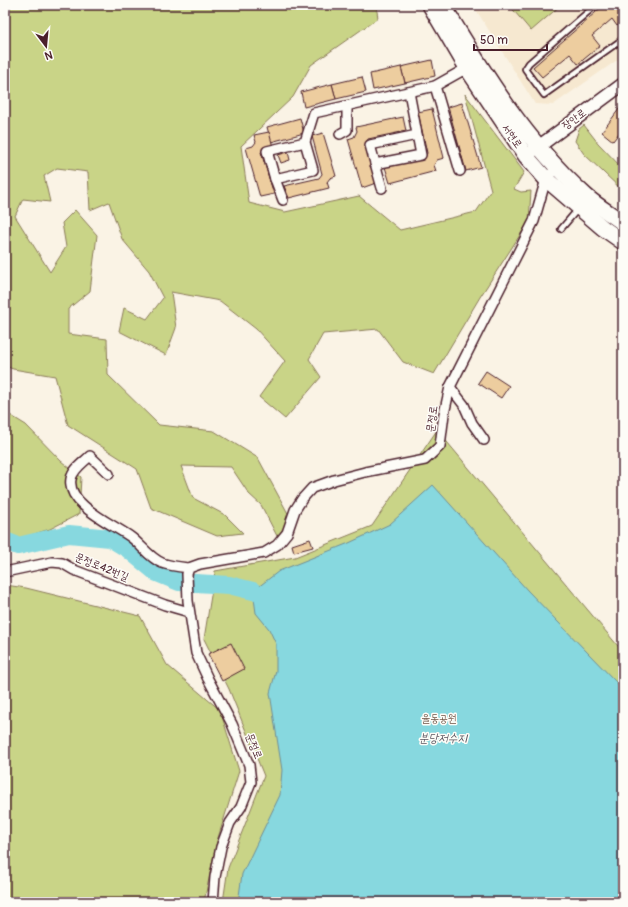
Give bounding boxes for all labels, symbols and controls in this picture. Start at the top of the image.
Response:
north arrow [26,26,66,66]
scale bar [474,26,547,52]
text: 50 m [480,33,508,48]
text: N [43,48,54,63]
street label: 장안로 [559,106,589,132]
street label: 서현로 [499,121,525,151]
street label: 문정로 [424,405,440,433]
street label: 문정로42번길 [73,550,131,584]
park label: 율동공원 [421,712,457,725]
street label: 문정로 [243,731,265,761]
water label: 분당저수지 [419,731,468,746]

